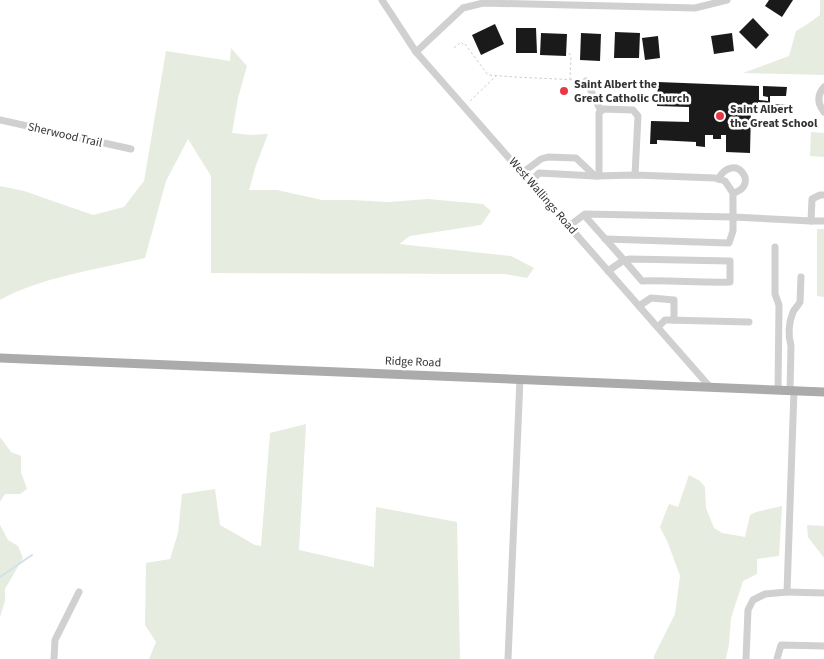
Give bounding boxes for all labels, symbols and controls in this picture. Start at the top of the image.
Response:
place label: Saint Albert the Great Catholic Church [574,76,689,107]
marker: Saint Albert the Great Catholic Church [558,85,570,97]
place label: Saint Albert the Great School [730,101,818,132]
marker: Saint Albert the Great School [714,110,726,122]
street label: Sherwood Trail [26,118,104,152]
street label: West Wallings Road [505,154,581,238]
street label: Ridge Road [385,353,441,371]

